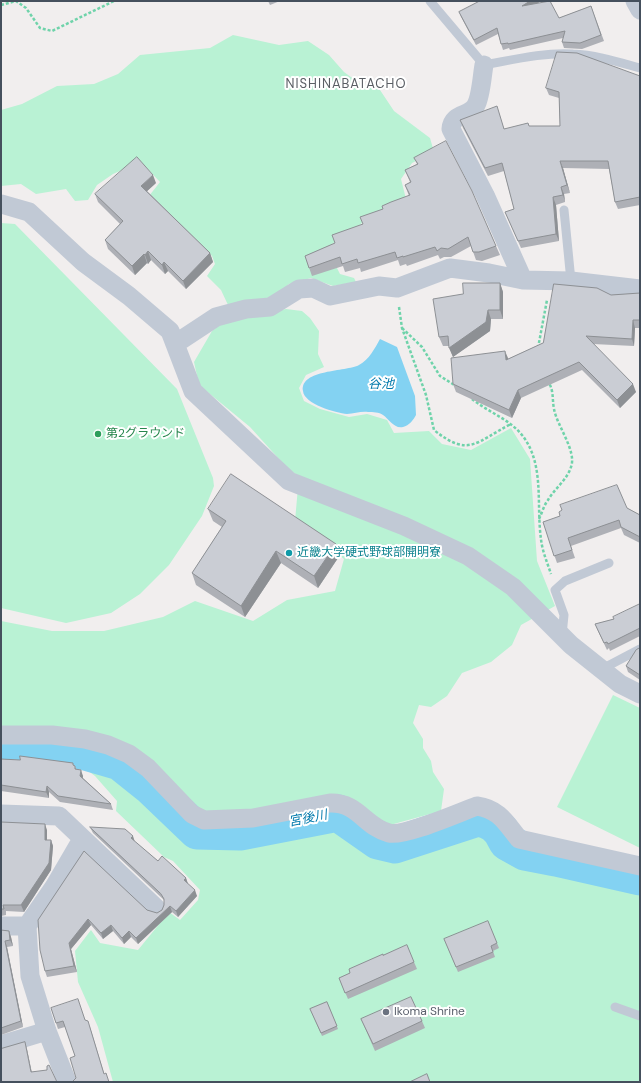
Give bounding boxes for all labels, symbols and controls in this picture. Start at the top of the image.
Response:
district label: NISHINABATACHO [286,77,406,93]
water label: 谷池 [368,377,394,393]
place label: 第2グラウンド [106,427,185,441]
marker: 第2グラウンド [93,429,103,439]
place label: 近畿大学硬式野球部開明寮 [297,546,441,560]
marker: 近畿大学硬式野球部開明寮 [284,548,294,558]
water label: 宮後川 [287,808,329,830]
place label: Ikoma Shrine [394,1005,465,1019]
marker: Ikoma Shrine [381,1007,391,1017]

